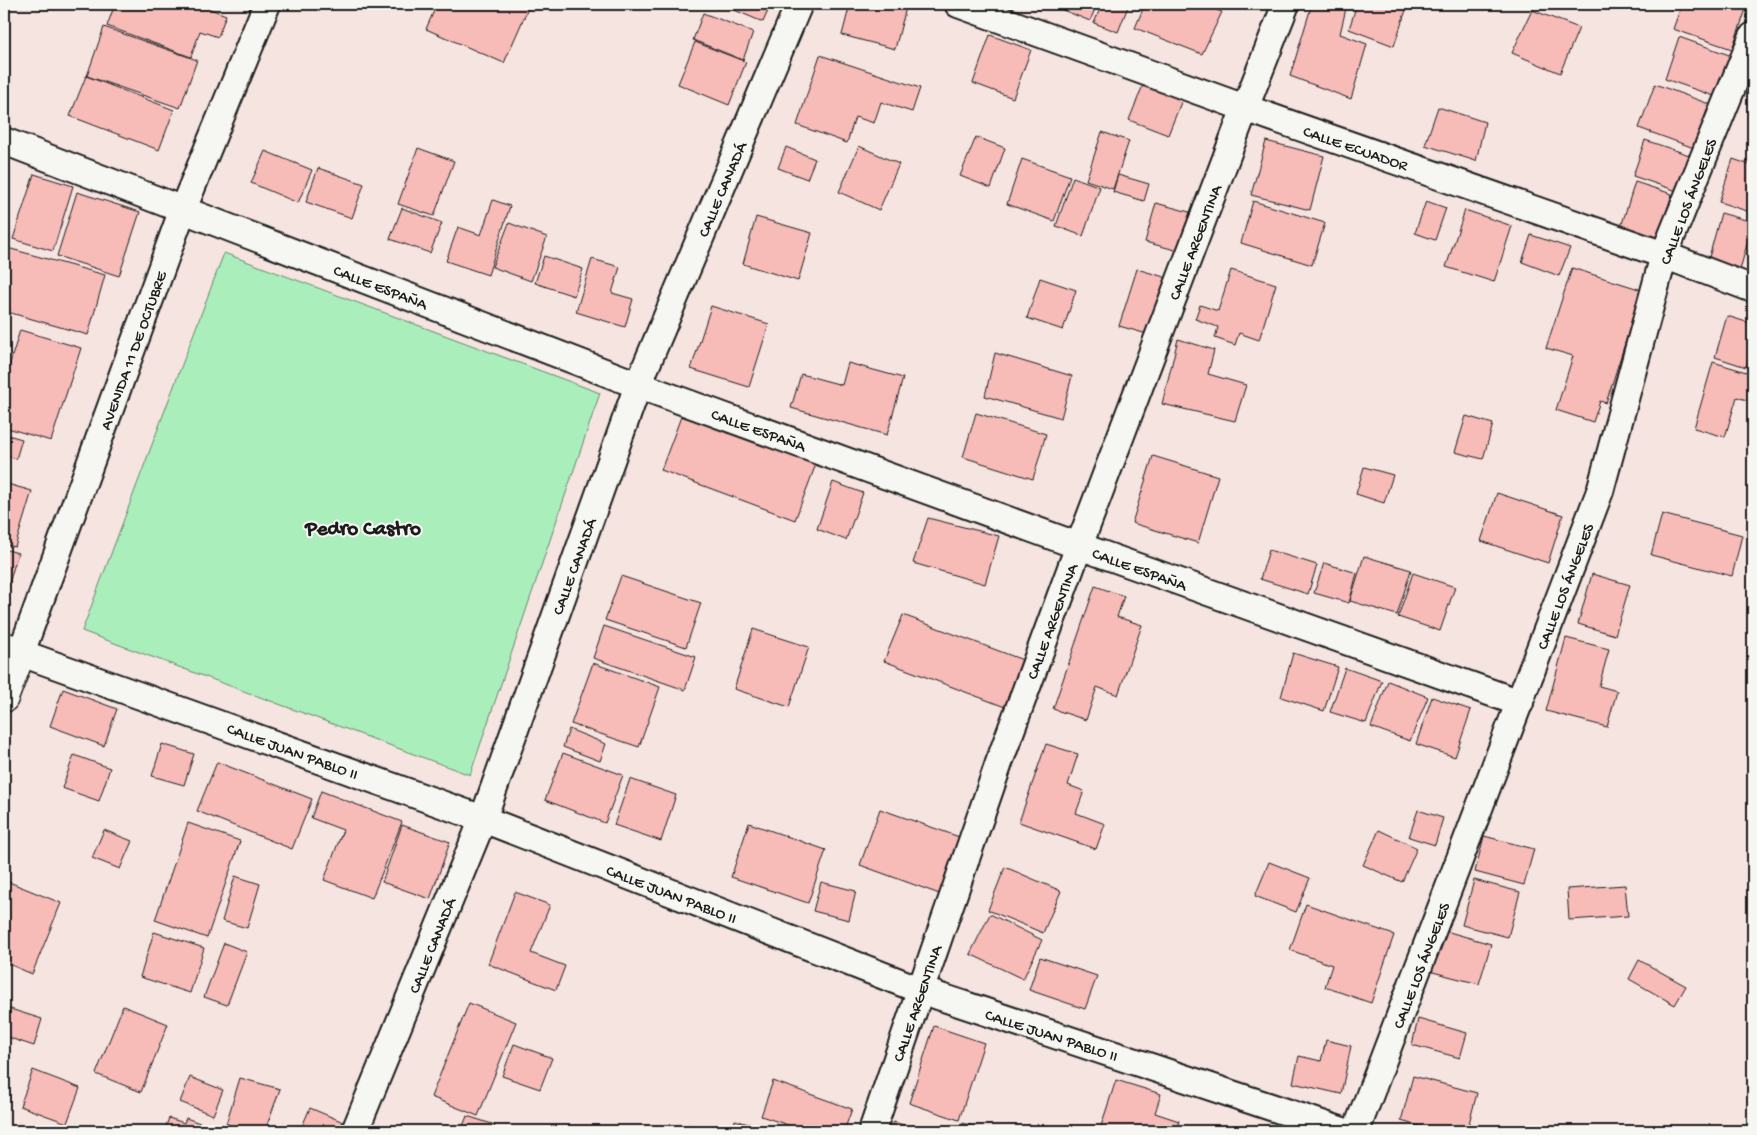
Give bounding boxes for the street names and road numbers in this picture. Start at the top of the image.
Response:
street label: CALLE ECUADOR [1300,124,1410,177]
street label: CALLE LOS ÁNGELES [1657,136,1723,268]
street label: CALLE CANADÁ [695,138,753,241]
street label: CALLE ARGENTINA [1167,182,1229,304]
street label: CALLE ESPAÑA [330,262,431,316]
street label: AVENIDA 11 DE OCTUBRE [98,268,173,433]
street label: CALLE ESPAÑA [708,405,809,459]
street label: CALLE CANADÁ [549,514,603,618]
street label: CALLE LOS ÁNGELES [1534,521,1600,653]
street label: CALLE ESPAÑA [1089,544,1190,598]
street label: CALLE ARGENTINA [1025,560,1085,683]
street label: CALLE JUAN PABLO II [224,721,360,786]
street label: CALLE JUAN PABLO II [603,863,739,930]
street label: CALLE CANADÁ [406,894,463,997]
street label: CALLE LOS ÁNGELES [1390,900,1456,1032]
street label: CALLE ARGENTINA [891,942,949,1065]
street label: CALLE JUAN PABLO II [982,1007,1120,1068]

